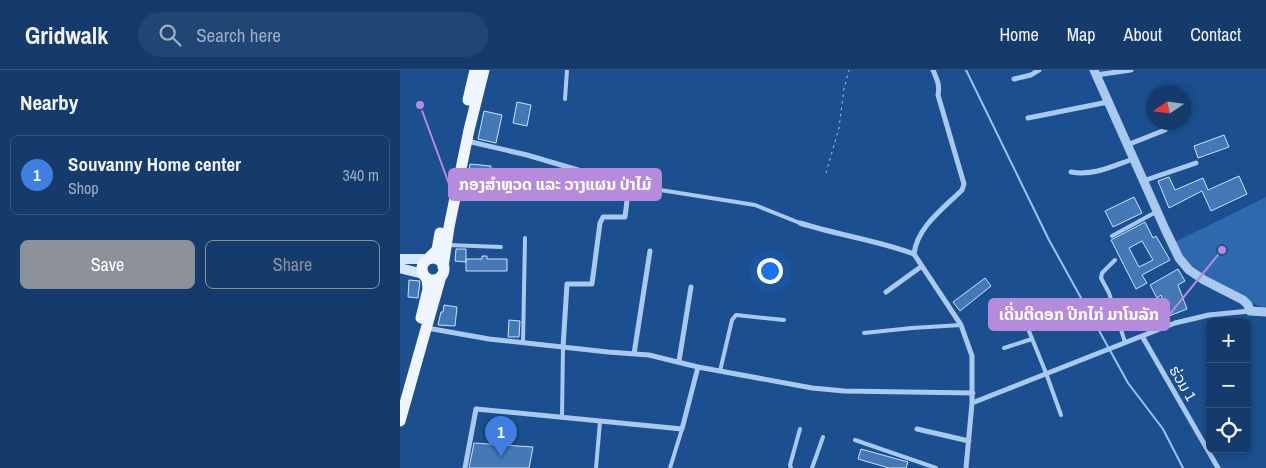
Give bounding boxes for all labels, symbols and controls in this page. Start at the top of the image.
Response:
search box [138,12,488,57]
text: Gridwalk [25,19,108,51]
icon: search [156,21,184,49]
text: Search here [196,22,281,48]
text: Home [999,22,1039,47]
text: Map [1067,22,1096,47]
text: About [1124,22,1162,47]
text: Contact [1190,22,1241,47]
north arrow [1146,85,1191,130]
text: Nearby [20,88,78,117]
text: Souvanny Home center [68,151,241,177]
text: 1 [33,164,41,186]
text: 340 m [343,164,379,186]
callout: ກອງສໍາຫຼວດ ແລະ ວາງແຜນ ປ່າໄມ້ [449,169,661,200]
text: ກອງສໍາຫຼວດ ແລະ ວາງແຜນ ປ່າໄມ້ [459,173,652,195]
text: Shop [68,177,99,199]
button: Save [20,240,195,289]
button: Share [205,240,380,289]
your location [757,258,783,284]
callout: ເດີ່ນຕີດອກ ປີກໄກ່ ມາໂນລັກ [989,299,1169,330]
text: ເດີ່ນຕີດອກ ປີກໄກ່ ມາໂນລັກ [999,302,1159,325]
map controls [1206,318,1251,453]
button: + [1206,318,1251,363]
street label: ຮ່ວມ 1 [1165,362,1202,405]
button: − [1206,363,1251,408]
button: locate [1206,408,1251,453]
pin: 1 [485,416,517,457]

